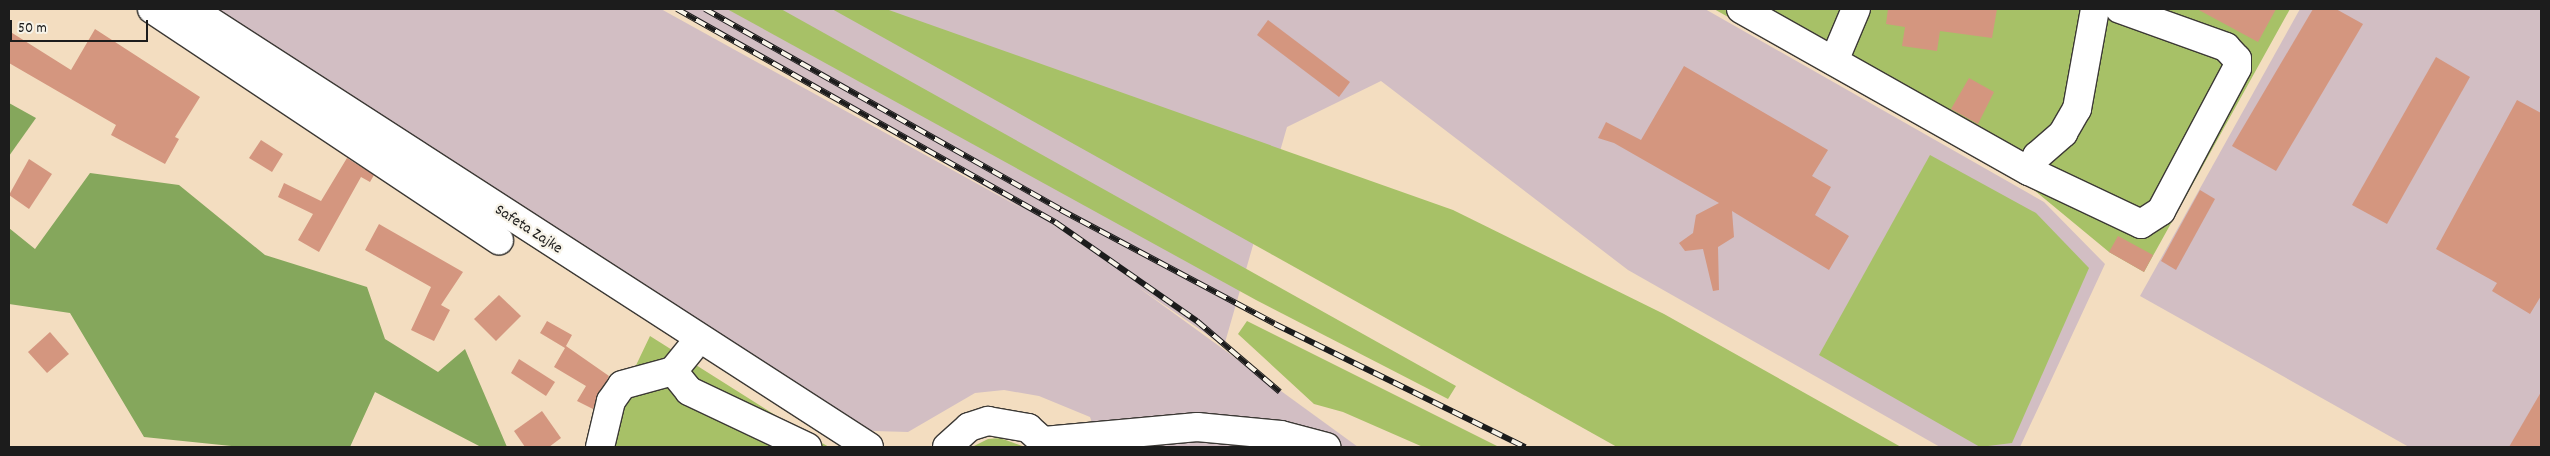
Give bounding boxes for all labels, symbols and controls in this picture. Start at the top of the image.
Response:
scale bar [12,10,150,42]
text: 50 m [18,18,47,40]
street label: Safeta Zajke [491,201,565,259]

